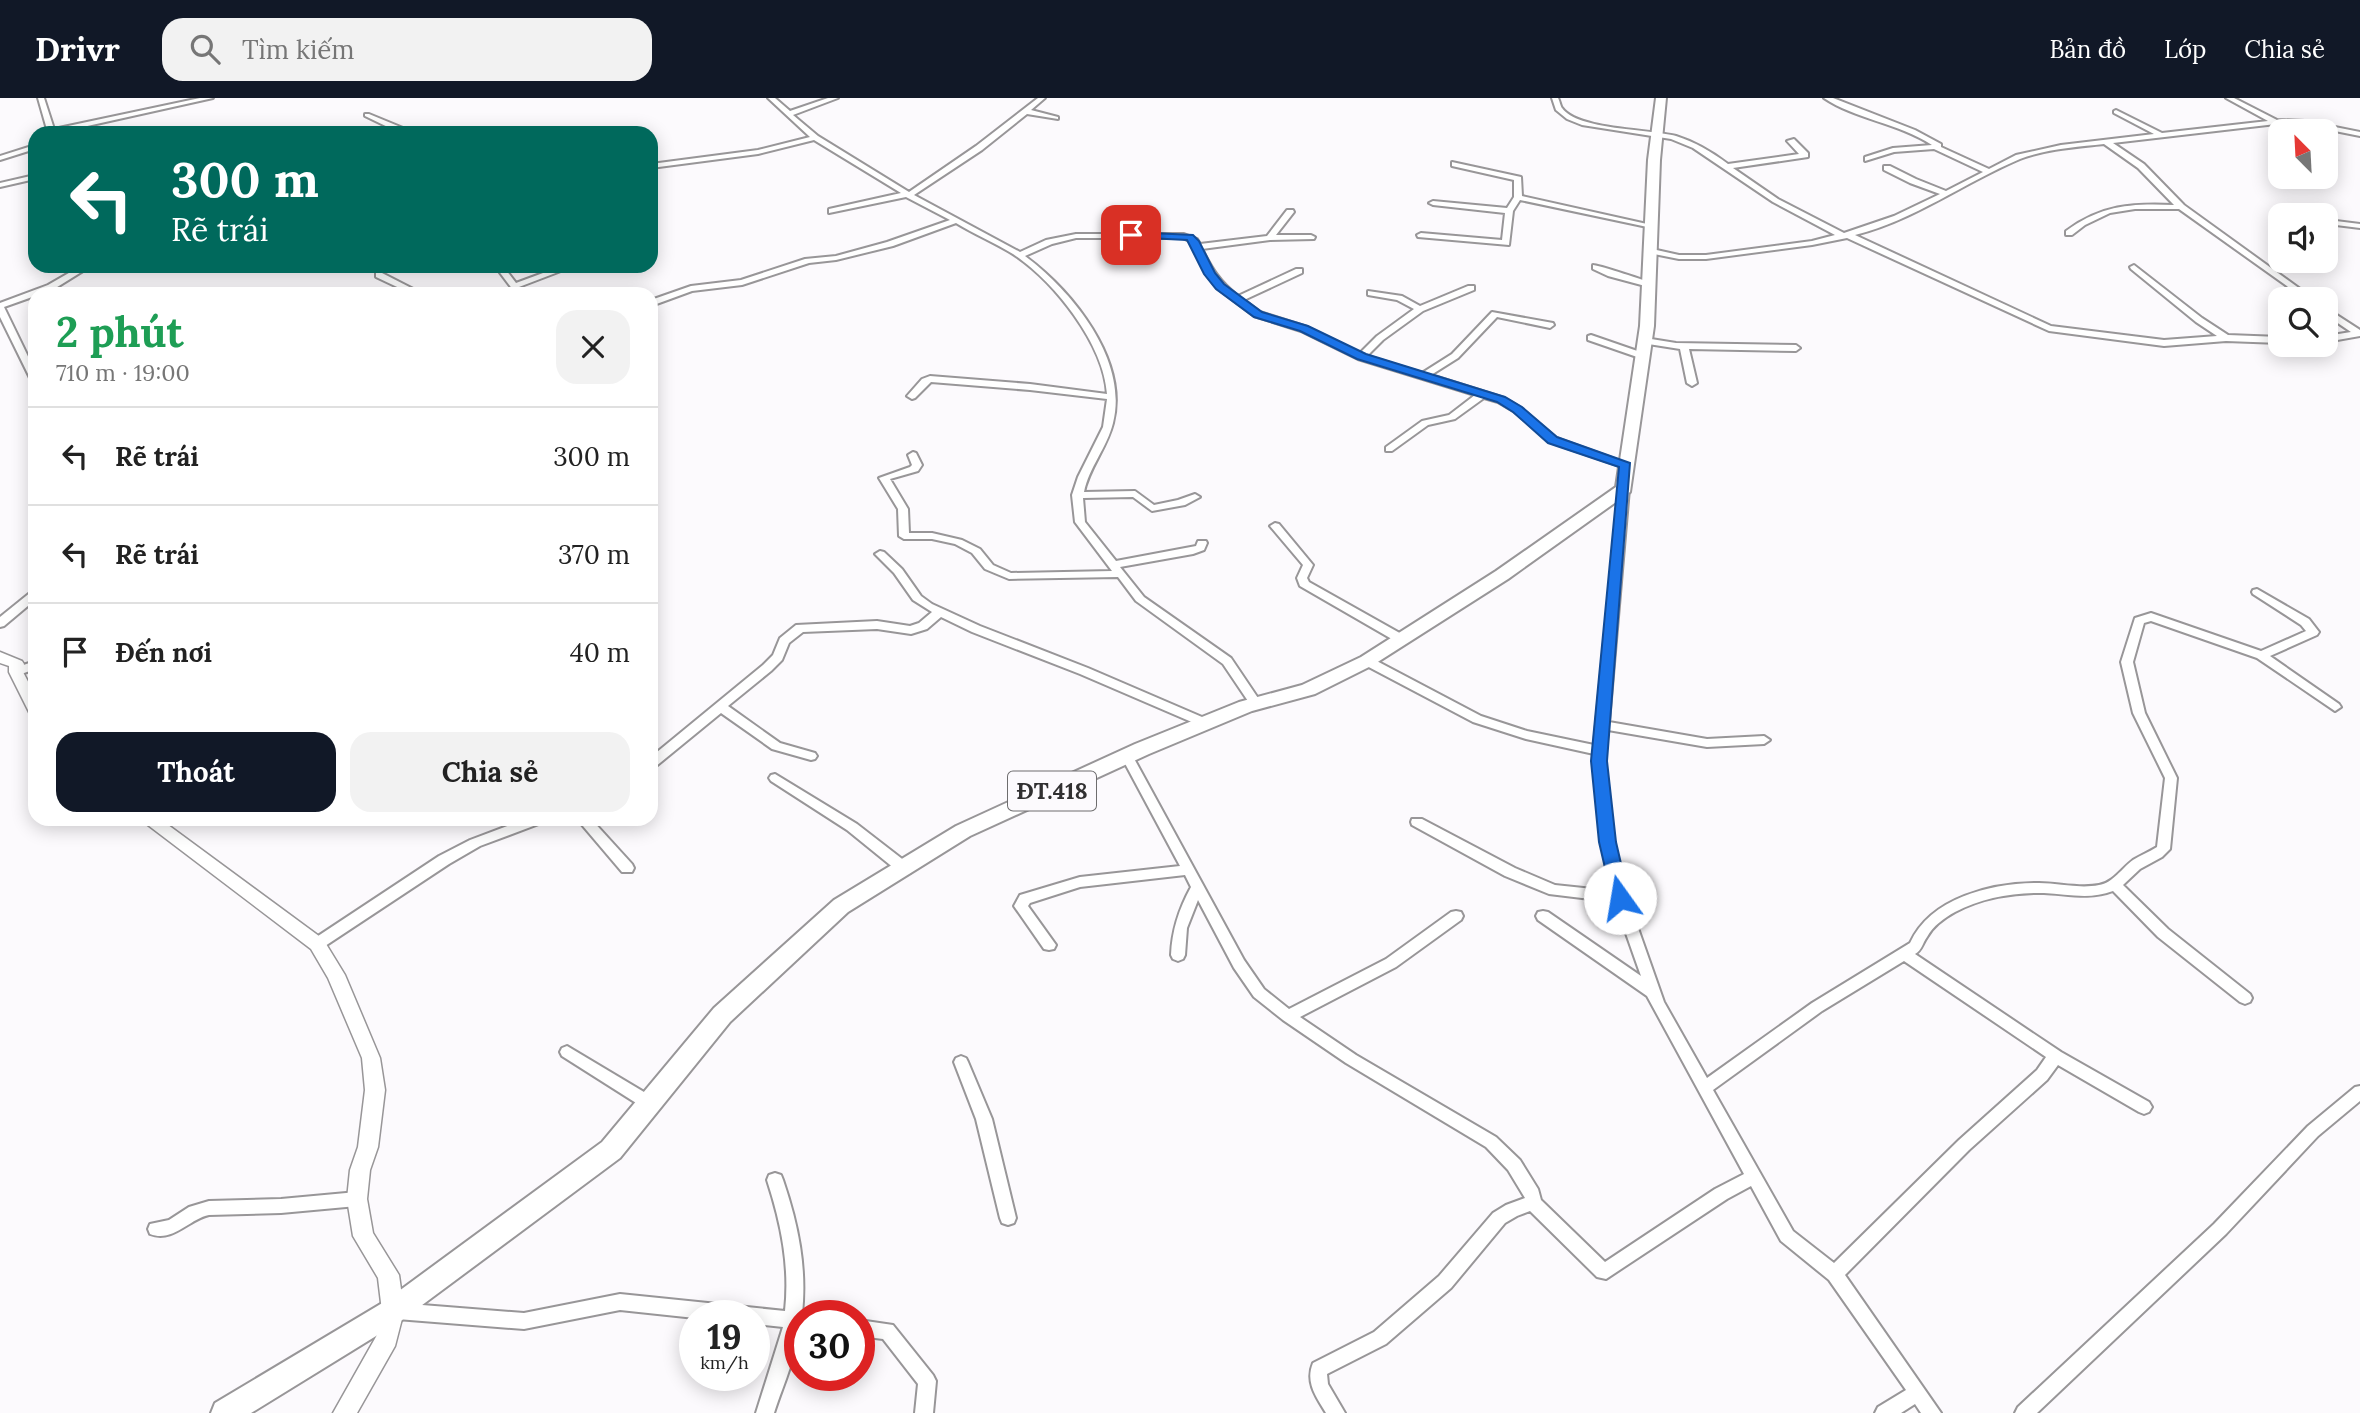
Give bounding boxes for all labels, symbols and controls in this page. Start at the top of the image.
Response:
search box [162,18,652,81]
text: Drivr [35,28,120,70]
icon: search [186,30,224,68]
text: Tìm kiếm [242,33,355,66]
text: Bản đồ [2049,34,2126,65]
text: Lớp [2164,34,2206,65]
text: Chia sẻ [2244,34,2325,65]
north arrow [2268,119,2338,189]
map controls [2268,119,2338,357]
text: 300 m [171,148,319,210]
icon: left [56,154,147,245]
button: sound [2268,203,2338,273]
pin [1101,205,1161,265]
text: Rẽ trái [171,209,268,250]
icon: arrive [1112,216,1150,254]
button: search [2268,287,2338,357]
text: 2 phút [56,305,184,359]
button: close [556,310,630,384]
text: 710 m · 19:00 [56,358,190,387]
icon: left [56,437,94,475]
text: Rẽ trái [115,440,199,473]
text: 300 m [553,440,630,473]
icon: left [56,535,94,573]
text: Rẽ trái [115,538,199,571]
text: 370 m [558,538,630,571]
icon: arrive [56,633,94,671]
text: Đến nơi [115,636,212,669]
text: 40 m [570,636,630,669]
button: Thoát [56,732,336,812]
button: Chia sẻ [350,732,630,812]
road number: ĐT.418 [1008,772,1096,810]
position arrow [1583,861,1657,935]
speed limit sign: 30 [784,1300,875,1391]
text: 19 [707,1314,742,1359]
text: km/h [700,1351,749,1374]

